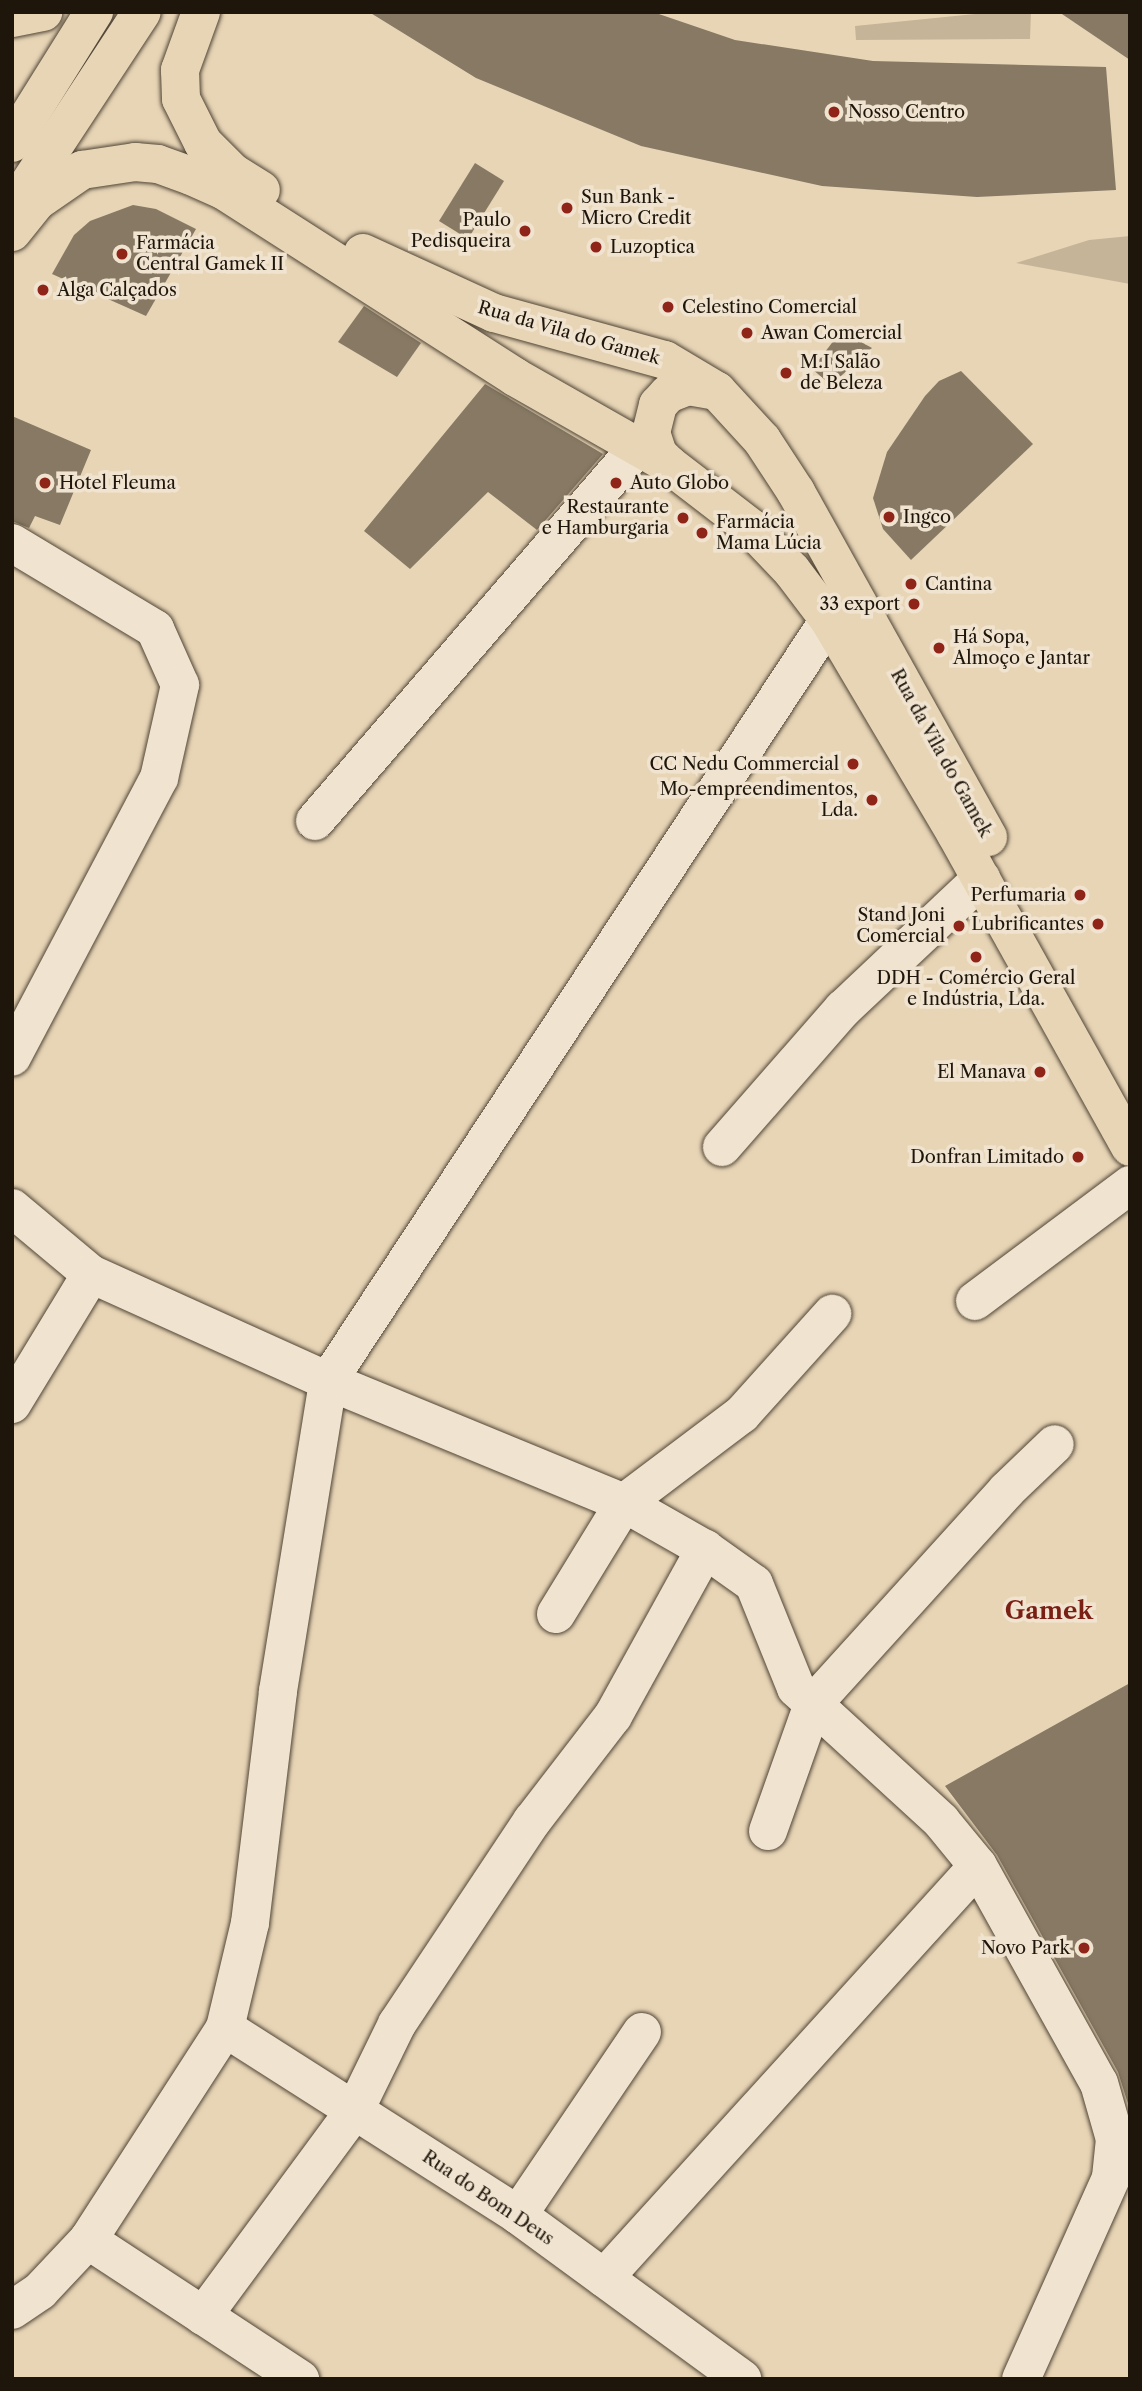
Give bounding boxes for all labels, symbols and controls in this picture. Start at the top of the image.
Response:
place label: Nosso Centro [848,101,965,123]
marker: Nosso Centro [826,104,842,120]
place label: Sun Bank - Micro Credit [581,187,691,230]
marker: Sun Bank - Micro Credit [559,200,575,216]
place label: Paulo Pedisqueira [411,210,511,252]
marker: Paulo Pedisqueira [517,223,533,239]
place label: Farmácia Central Gamek II [136,233,284,276]
place label: Luzoptica [610,236,695,258]
marker: Luzoptica [588,239,604,255]
marker: Farmácia Central Gamek II [114,246,130,262]
place label: Alga Calçados [57,279,177,301]
marker: Alga Calçados [35,282,51,298]
street label: Rua da Vila do Gamek [475,296,663,370]
place label: Celestino Comercial [682,296,857,318]
marker: Celestino Comercial [660,299,676,315]
place label: Awan Comercial [761,322,902,344]
marker: Awan Comercial [739,325,755,341]
place label: M.I Salão de Beleza [800,352,883,394]
marker: M.I Salão de Beleza [778,365,794,381]
place label: Hotel Fleuma [59,472,176,494]
place label: Auto Globo [630,472,729,494]
marker: Hotel Fleuma [37,475,53,491]
marker: Auto Globo [608,475,624,491]
place label: Restaurante e Hamburgaria [542,497,669,540]
place label: Ingco [903,506,951,528]
marker: Ingco [881,509,897,525]
marker: Restaurante e Hamburgaria [675,510,691,526]
place label: Farmácia Mama Lúcia [716,512,822,554]
marker: Farmácia Mama Lúcia [694,525,710,541]
place label: Cantina [925,573,992,595]
marker: Cantina [903,576,919,592]
place label: 33 export [819,593,900,615]
marker: 33 export [906,596,922,612]
place label: Há Sopa, Almoço e Jantar [953,627,1090,670]
marker: Há Sopa, Almoço e Jantar [931,640,947,656]
street label: Rua da Vila do Gamek [886,665,996,841]
place label: CC Nedu Commercial [649,753,839,775]
marker: CC Nedu Commercial [845,756,861,772]
place label: Mo-empreendimentos, Lda. [660,779,858,822]
marker: Mo-empreendimentos, Lda. [864,792,880,808]
place label: Perfumaria [971,884,1066,906]
marker: Perfumaria [1072,887,1088,903]
place label: Stand Joni Comercial [856,905,945,948]
place label: Lubrificantes [971,913,1084,935]
marker: Lubrificantes [1090,916,1106,932]
marker: Stand Joni Comercial [951,918,967,934]
marker: DDH - Comércio Geral e Indústria, Lda. [968,949,984,965]
place label: DDH - Comércio Geral e Indústria, Lda. [877,968,1075,1010]
place label: El Manava [937,1061,1026,1083]
marker: El Manava [1032,1064,1048,1080]
place label: Donfran Limitado [910,1146,1064,1168]
marker: Donfran Limitado [1070,1149,1086,1165]
district label: Gamek [1005,1597,1093,1625]
place label: Novo Park [981,1937,1070,1959]
marker: Novo Park [1076,1940,1092,1956]
street label: Rua do Bom Deus [418,2146,558,2250]

